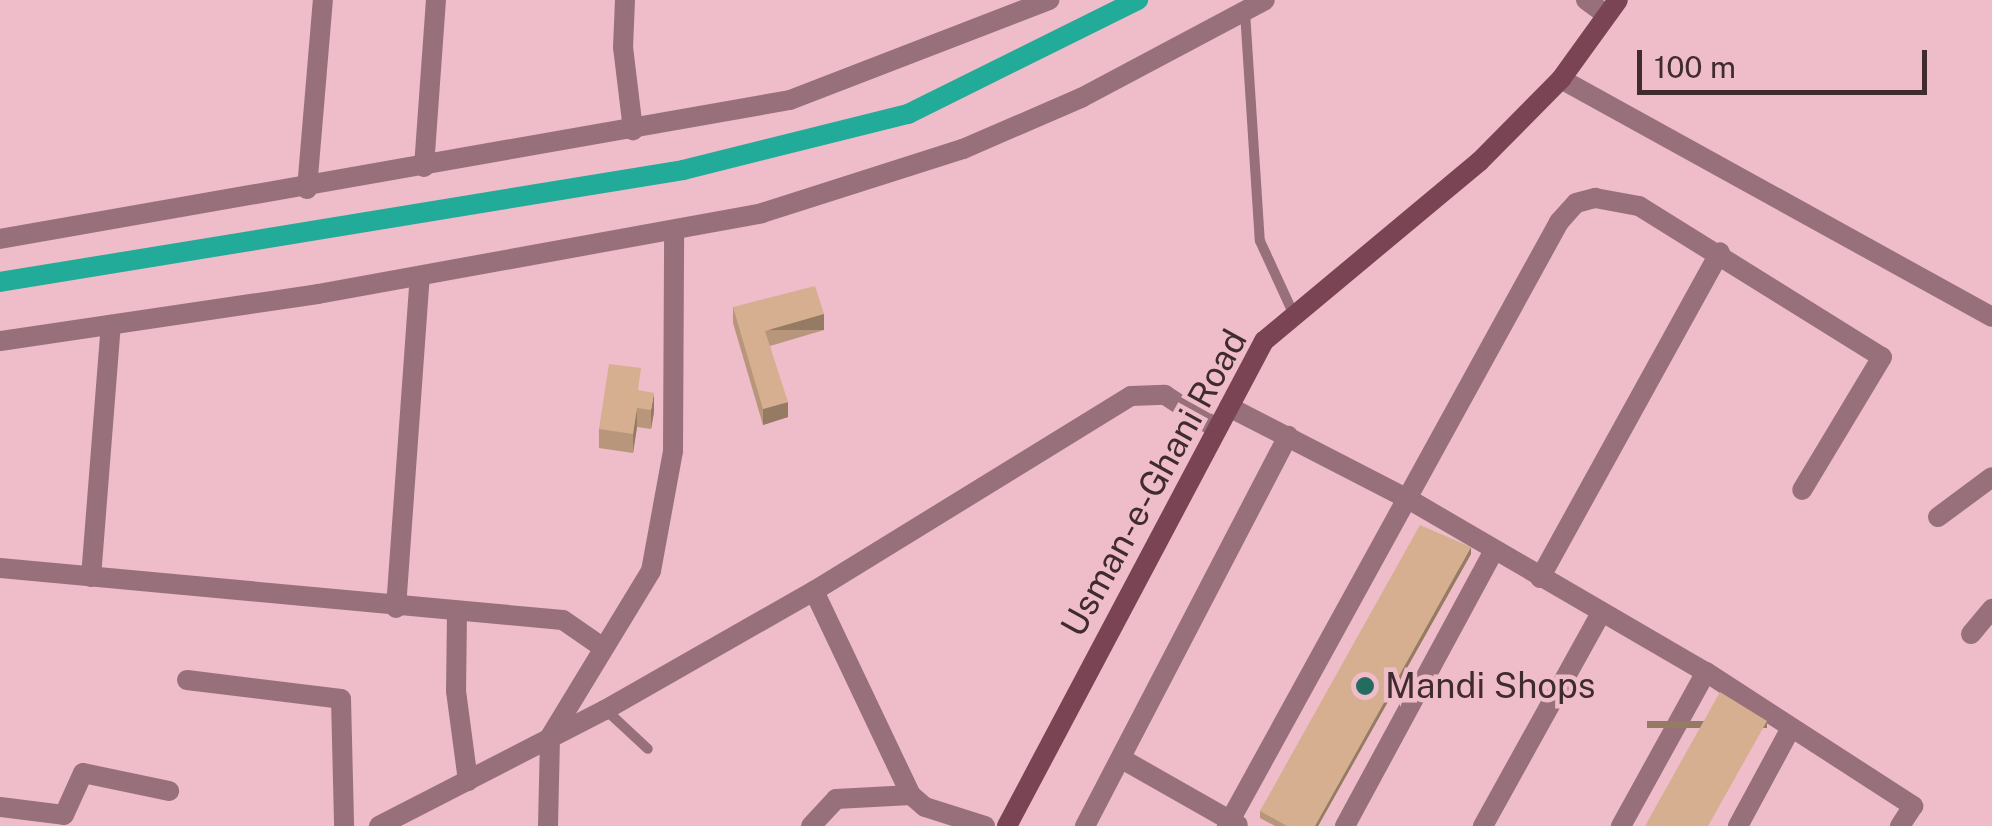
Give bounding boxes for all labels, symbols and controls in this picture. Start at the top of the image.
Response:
scale bar [1642,30,1932,92]
text: 100 m [1654,49,1736,85]
street label: Usman-e-Ghani Road [1052,322,1256,644]
place label: Mandi Shops [1385,665,1596,707]
marker: Mandi Shops [1354,675,1376,697]

